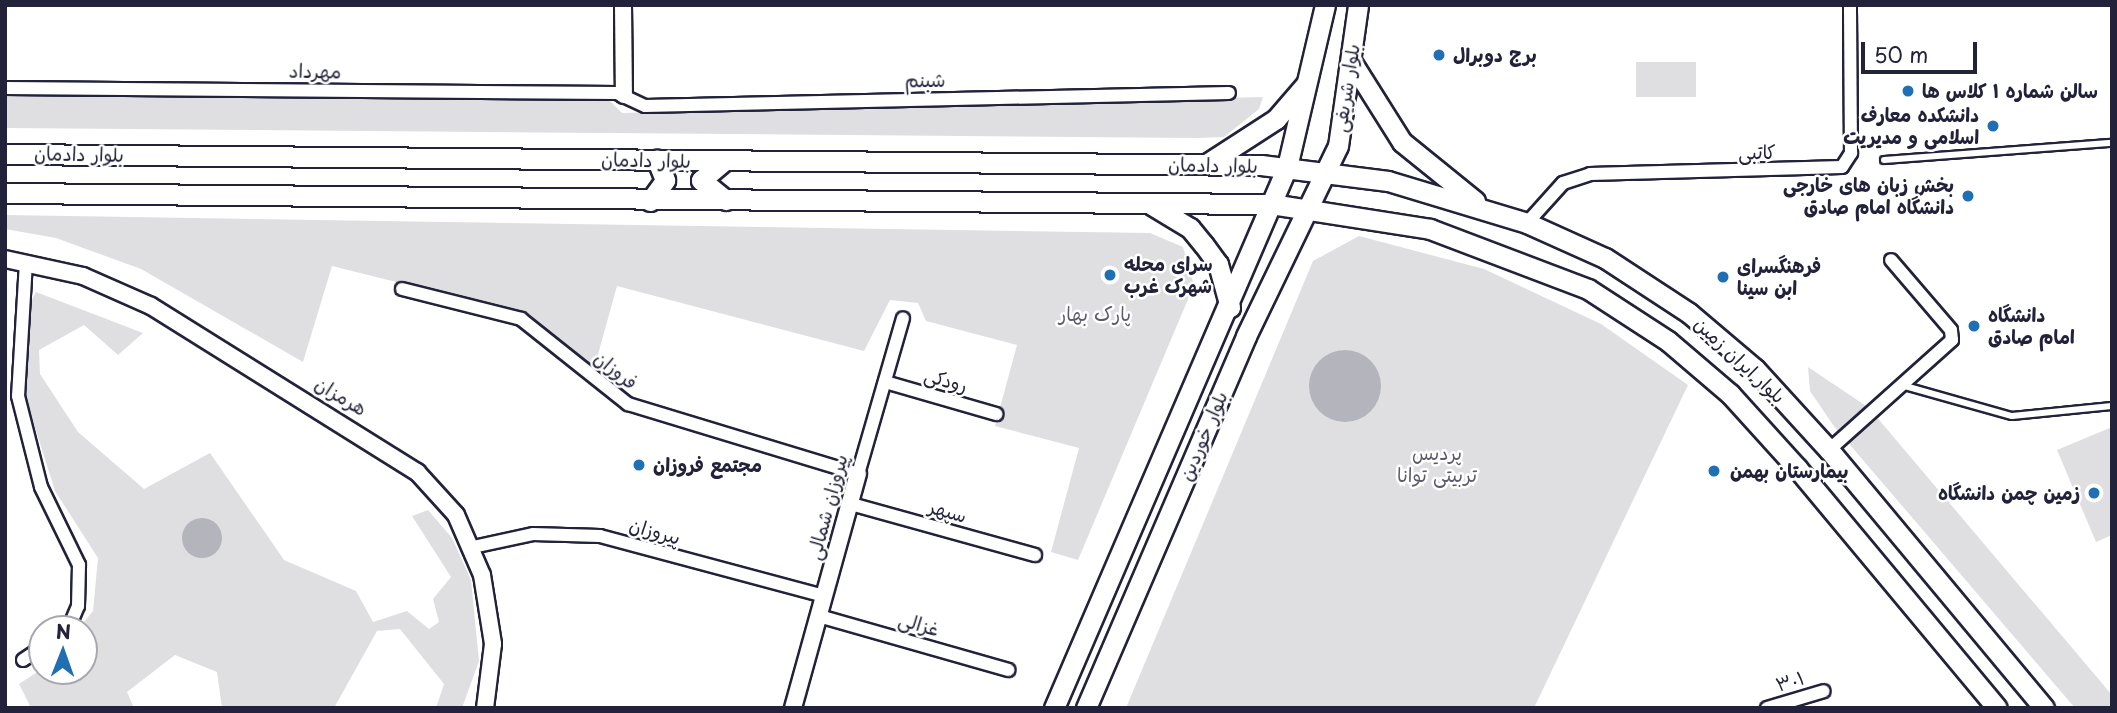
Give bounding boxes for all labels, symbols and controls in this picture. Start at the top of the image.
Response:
scale bar [1865,28,1980,72]
text: 50 m [1874,38,1928,70]
street label: بلوار شریفی [1328,42,1364,134]
place label: برج دوبرال [1453,44,1537,66]
marker: برج دوبرال [1431,47,1447,63]
street label: مهرداد [289,59,341,83]
street label: شبنم [904,68,946,92]
place label: سالن شماره ۱ کلاس ها [1922,80,2098,102]
marker: سالن شماره ۱ کلاس ها [1900,83,1916,99]
place label: دانشکده معارف اسلامی و مدیریت [1843,104,1979,148]
marker: دانشکده معارف اسلامی و مدیریت [1985,118,2001,134]
street label: کاتبی [1738,140,1776,164]
street label: بلوار دادمان [34,142,124,166]
street label: بلوار دادمان [601,148,691,172]
street label: بلوار دادمان [1168,153,1258,177]
place label: بخش زبان های خارجی دانشگاه امام صادق [1783,174,1954,218]
marker: بخش زبان های خارجی دانشگاه امام صادق [1960,188,1976,204]
place label: سرای محله شهرک غرب [1124,253,1213,297]
place label: فرهنگسرای ابن سینا [1737,255,1821,299]
marker: سرای محله شهرک غرب [1102,267,1118,283]
marker: فرهنگسرای ابن سینا [1715,269,1731,285]
park label: پارک بهار [1059,303,1131,325]
place label: دانشگاه امام صادق [1988,304,2075,348]
street label: بلوار ایران زمین [1690,312,1790,408]
marker: دانشگاه امام صادق [1966,318,1982,334]
street label: فروزان [590,346,642,394]
street label: رودکی [922,363,970,397]
street label: هرمزان [311,372,371,420]
street label: بلوار خوردین [1174,388,1232,484]
park label: پردیس تربیتی توانا [1397,442,1477,486]
street label: پیروزان شمالی [802,452,852,562]
place label: مجتمع فروزان [653,454,762,476]
marker: مجتمع فروزان [631,457,647,473]
place label: بیمارستان بهمن [1730,460,1848,482]
marker: بیمارستان بهمن [1704,461,1724,481]
place label: زمین چمن دانشگاه [1938,482,2080,504]
marker: زمین چمن دانشگاه [2086,485,2102,501]
street label: سپهر [926,495,970,527]
street label: پیروزان [627,513,683,549]
street label: غزالی [896,607,942,641]
north arrow [28,615,98,685]
text: N [56,617,71,645]
street label: ۳۰۱ [1773,666,1807,696]

